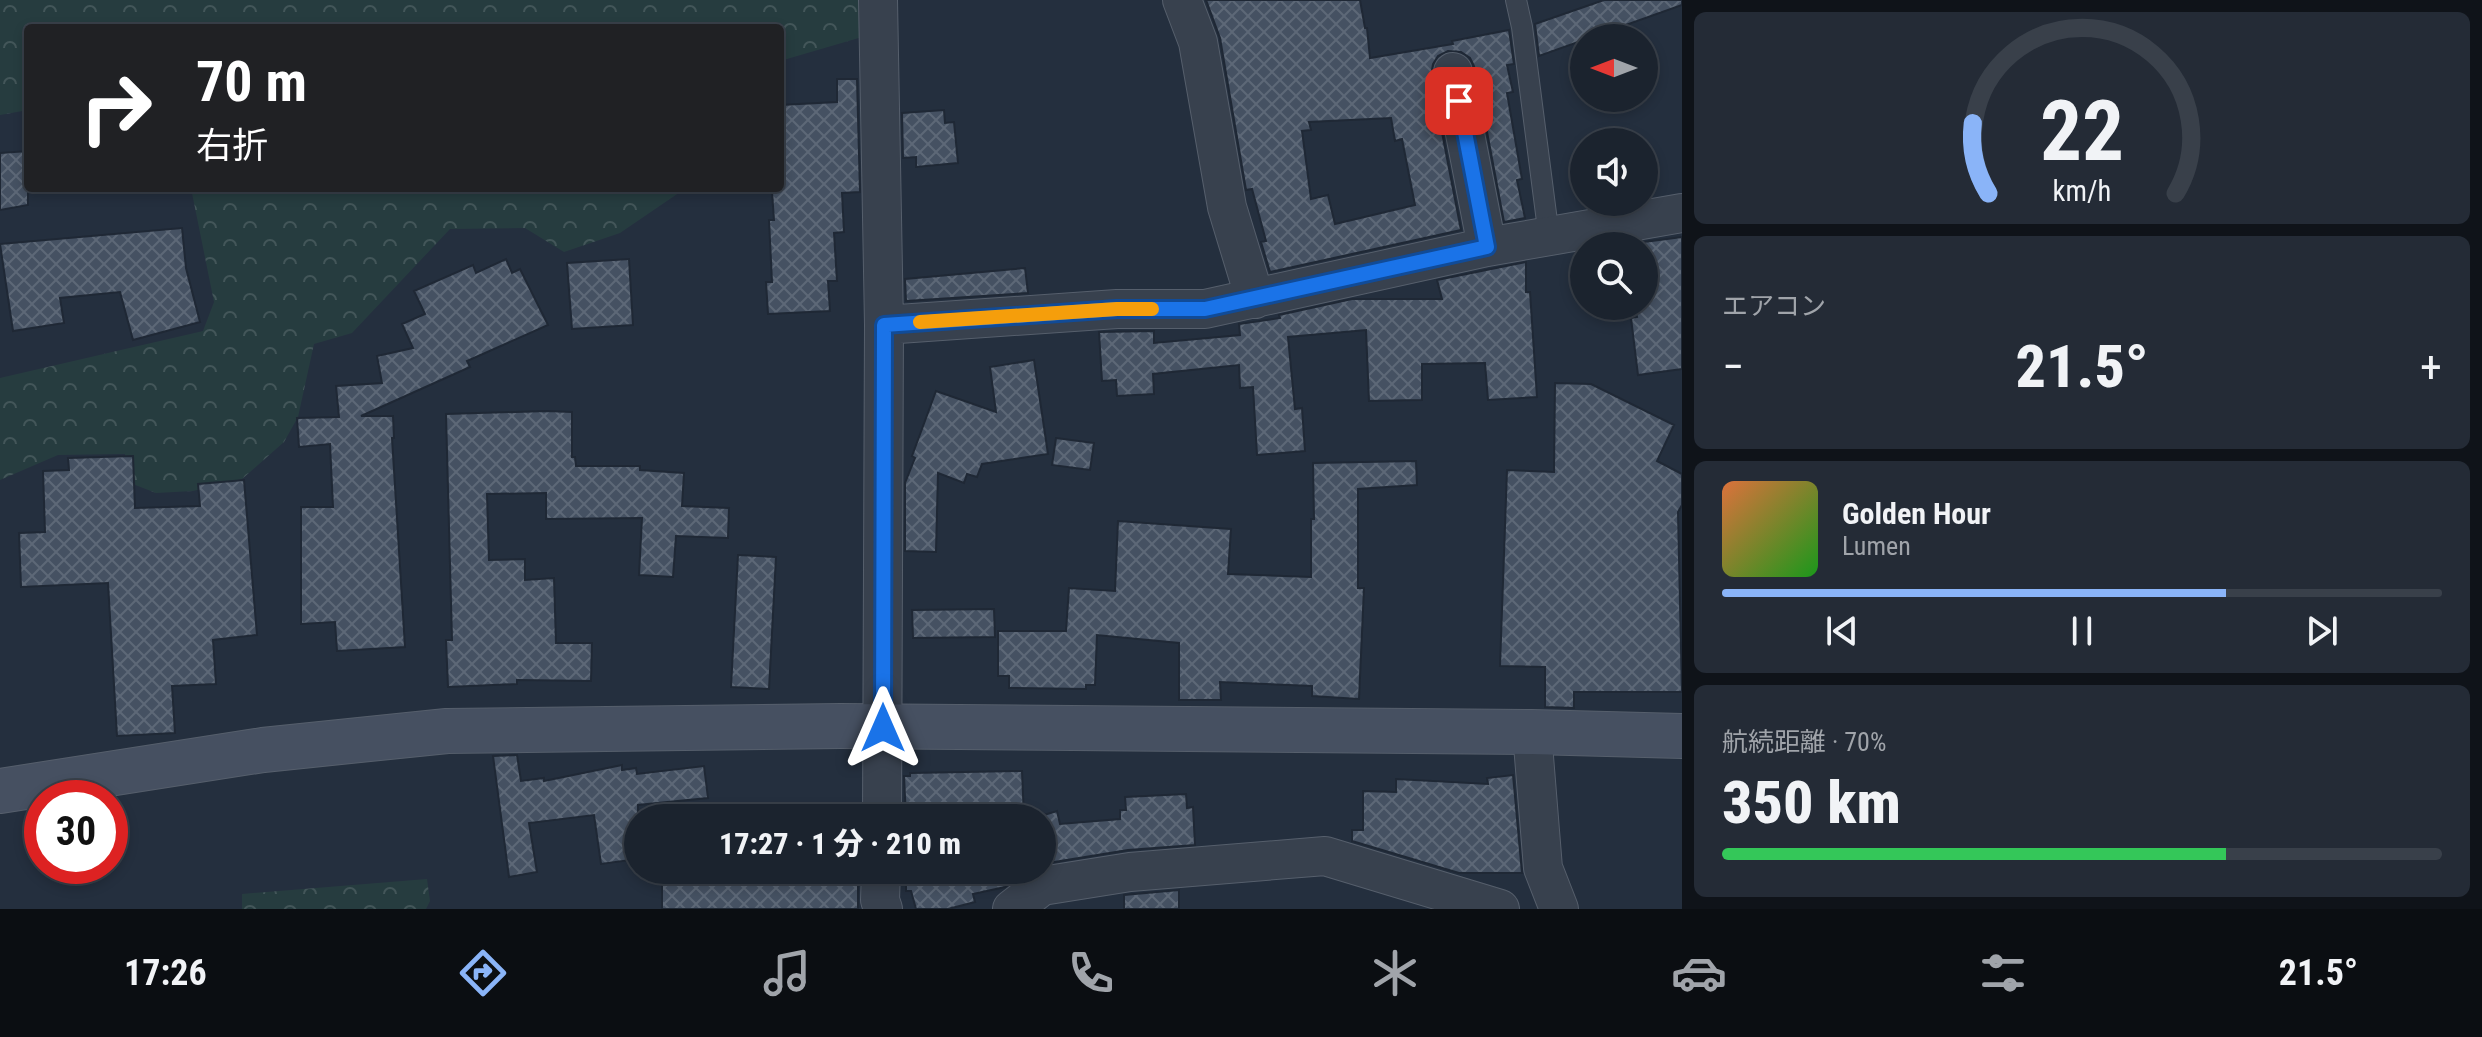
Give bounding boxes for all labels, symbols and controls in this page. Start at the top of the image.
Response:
north arrow [1570,24,1658,112]
map controls [1570,24,1658,320]
text: 70 m [196,49,307,115]
icon: right [64,56,168,160]
pin [1425,67,1493,135]
icon: arrive [1437,79,1481,123]
text: 22 [2040,83,2124,180]
text: 右折 [196,125,268,167]
button: sound [1570,128,1658,216]
text: km/h [2053,174,2111,208]
button: search [1570,232,1658,320]
text: エアコン [1722,291,1826,321]
text: 21.5° [2016,331,2149,402]
text: − [1722,341,1744,393]
text: + [2420,341,2442,393]
text: Golden Hour [1842,496,1991,531]
text: Lumen [1842,531,1911,561]
icon: previous [1820,609,1864,653]
icon: pause [2060,609,2104,653]
icon: next [2300,609,2344,653]
position arrow [841,686,925,770]
text: 航続距離 · 70% [1722,727,1886,757]
text: 350 km [1722,767,1901,838]
speed limit sign: 30 [24,780,128,884]
text: 17:27 · 1 分 · 210 m [719,826,961,861]
icon: directions [455,945,511,1001]
icon: music [759,945,815,1001]
icon: phone [1063,945,1119,1001]
icon: climate [1367,945,1423,1001]
icon: car [1671,945,1727,1001]
icon: filters [1975,945,2031,1001]
text: 17:26 [124,952,207,994]
text: 21.5° [2279,952,2358,994]

